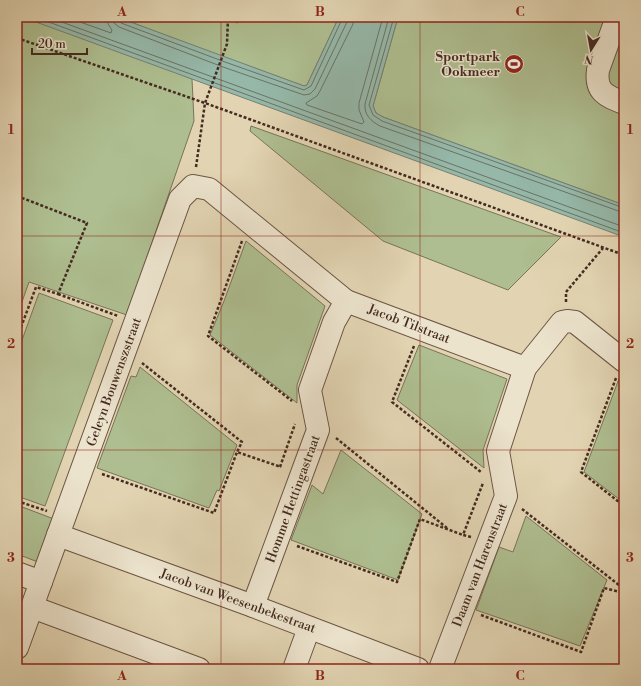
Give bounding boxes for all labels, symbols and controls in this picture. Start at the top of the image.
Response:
text: A [116,4,127,20]
text: B [315,4,325,20]
text: C [515,4,525,20]
scale bar [32,30,87,56]
north arrow [571,30,611,70]
text: 20 m [38,37,66,52]
place label: Sportpark Ookmeer [436,49,501,80]
text: N [583,51,595,67]
sports icon: Sportpark Ookmeer [503,53,525,75]
text: 1 [8,122,15,138]
text: 1 [627,122,634,138]
street label: Jacob Tilstraat [365,301,453,347]
street label: Geleyn Bouwenszstraat [83,315,145,449]
text: 2 [7,336,15,352]
text: 2 [626,336,634,352]
street label: Homme Hettingastraat [262,432,324,565]
street label: Daam van Harenstraat [449,500,511,629]
text: 3 [7,550,15,566]
text: 3 [626,550,634,566]
street label: Jacob van Weesenbekestraat [157,565,318,637]
text: A [116,668,127,684]
text: B [315,668,325,684]
text: C [515,668,525,684]

